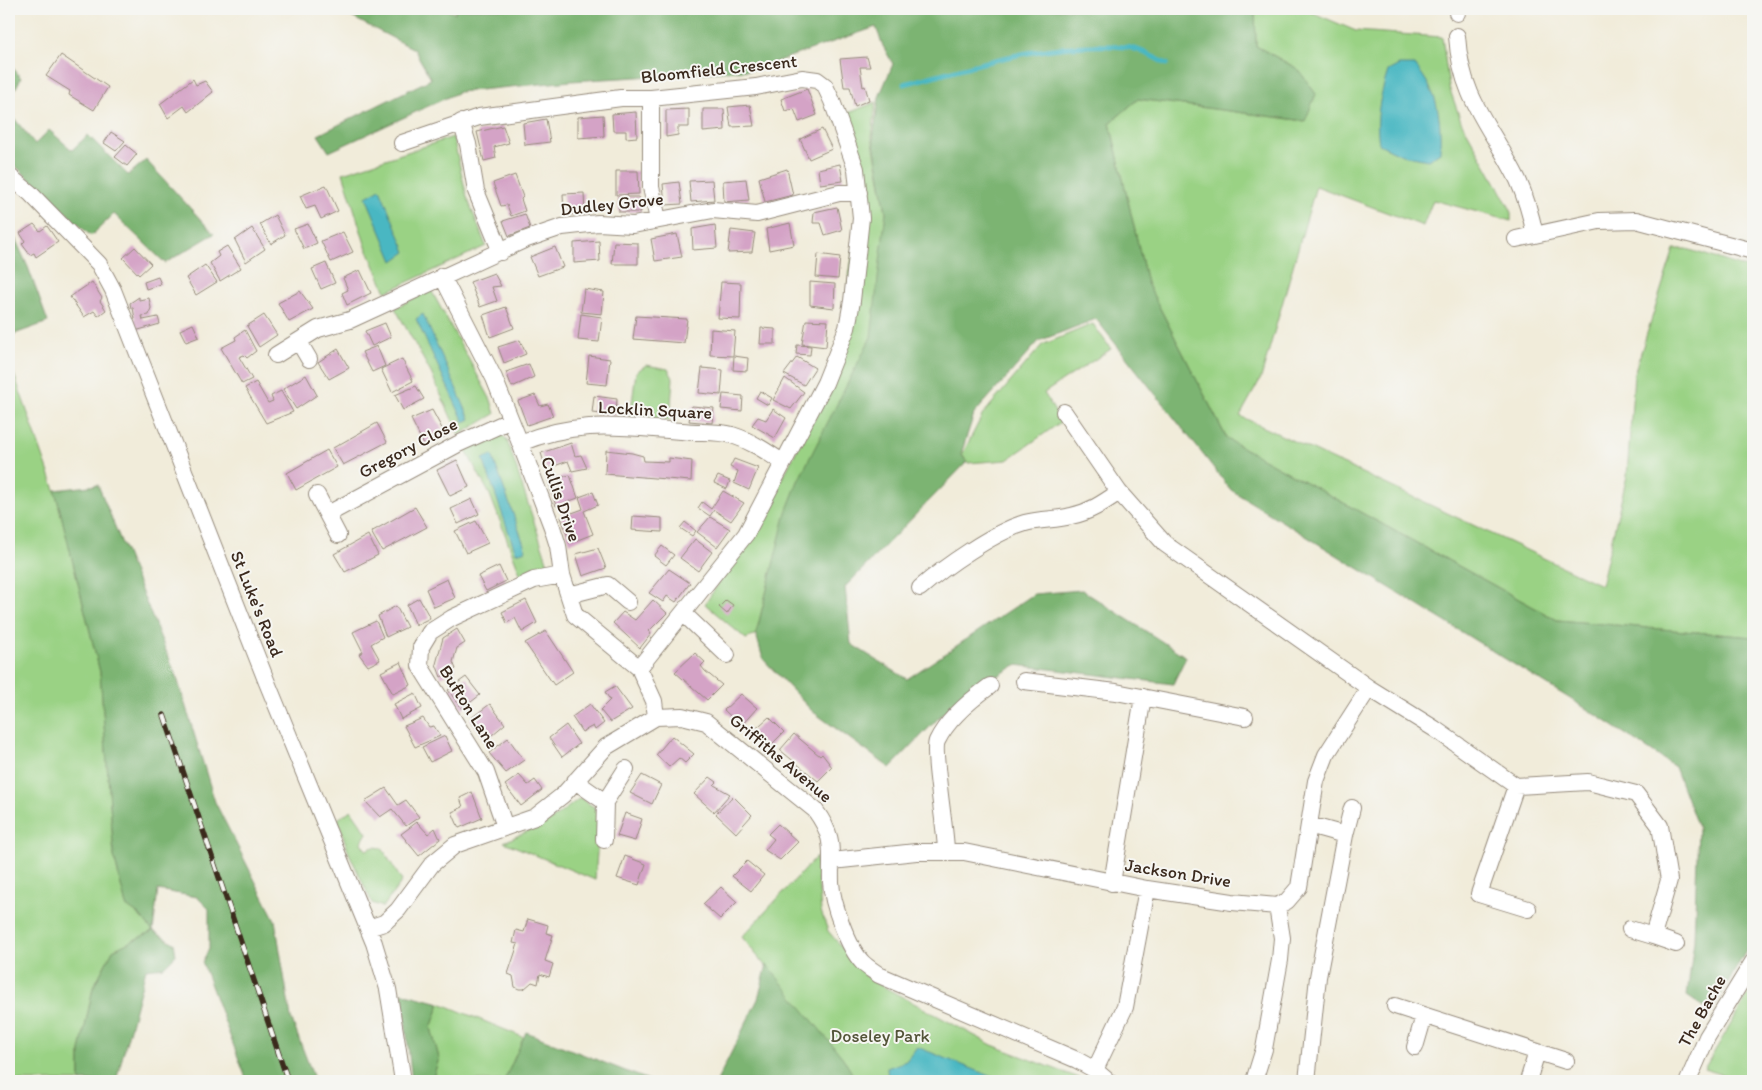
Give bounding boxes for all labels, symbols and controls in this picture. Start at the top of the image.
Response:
street label: Bloomfield Crescent [640,50,799,88]
street label: Dudley Grove [559,188,665,220]
street label: Locklin Square [597,396,713,424]
street label: Gregory Close [355,413,461,483]
street label: Cullis Drive [536,453,586,545]
street label: St Luke's Road [226,548,288,660]
street label: Bufton Lane [435,661,503,753]
street label: Griffiths Avenue [725,709,837,807]
street label: Jackson Drive [1123,854,1233,892]
street label: The Bache [1673,971,1731,1051]
park label: Doseley Park [830,1025,930,1047]

